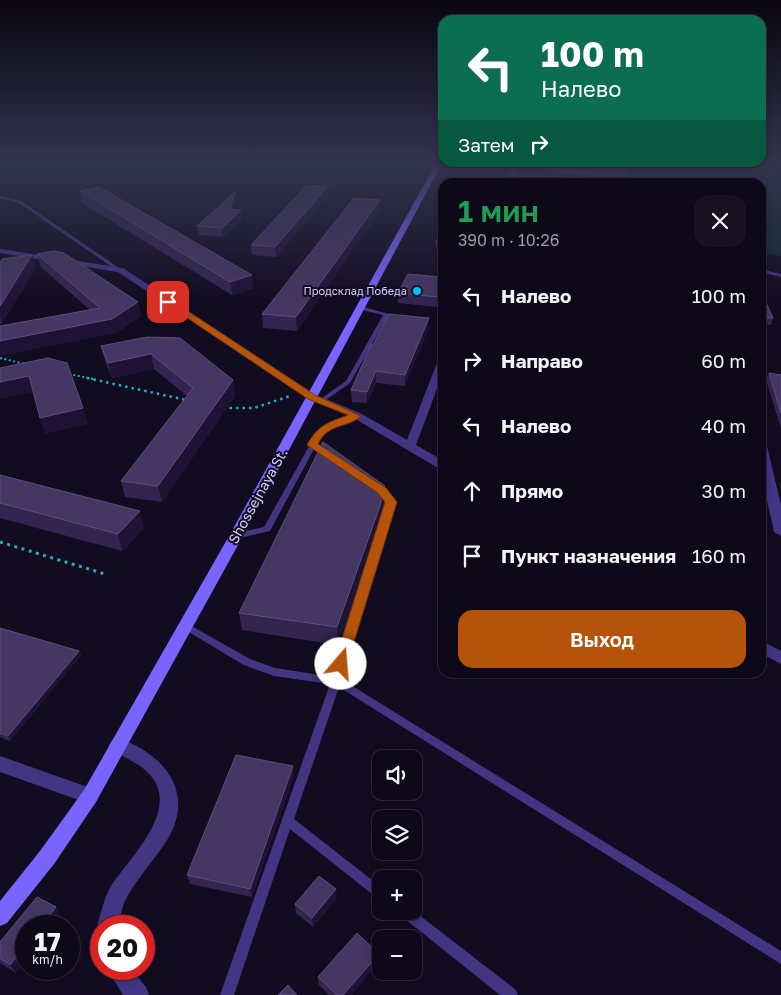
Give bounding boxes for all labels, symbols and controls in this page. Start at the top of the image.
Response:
text: 100 m [541,33,644,75]
icon: left [458,35,523,100]
text: Налево [541,75,621,102]
icon: right [525,130,553,158]
text: Затем [458,133,515,156]
text: 1 мин [458,193,539,229]
button: close [694,195,746,247]
text: 390 m · 10:26 [458,230,559,250]
pin [147,281,189,323]
icon: left [458,282,486,310]
place label: Продсклад Победа [304,284,407,297]
text: Налево [501,284,571,307]
text: 100 m [692,284,746,307]
marker: Продсклад Победа [411,285,423,297]
icon: arrive [154,288,182,316]
icon: right [458,347,486,375]
text: Направо [501,349,583,372]
text: 60 m [701,349,746,372]
icon: left [458,412,486,440]
text: Налево [501,414,571,437]
text: 40 m [701,414,746,437]
street label: Shossejnaya St. [224,445,291,547]
icon: ahead [458,477,486,505]
text: Прямо [501,479,563,502]
text: 30 m [702,479,746,502]
icon: arrive [458,542,486,570]
text: Пункт назначения [501,544,676,567]
text: 160 m [692,544,746,567]
button: Выход [458,610,746,668]
position arrow [314,637,366,689]
map controls [372,750,422,980]
button: sound [372,750,422,800]
button: layers [372,810,422,860]
button: + [372,870,422,920]
speed limit sign: 20 [90,915,155,980]
text: 17 [34,926,61,957]
button: − [372,930,422,980]
text: km/h [32,952,63,967]

